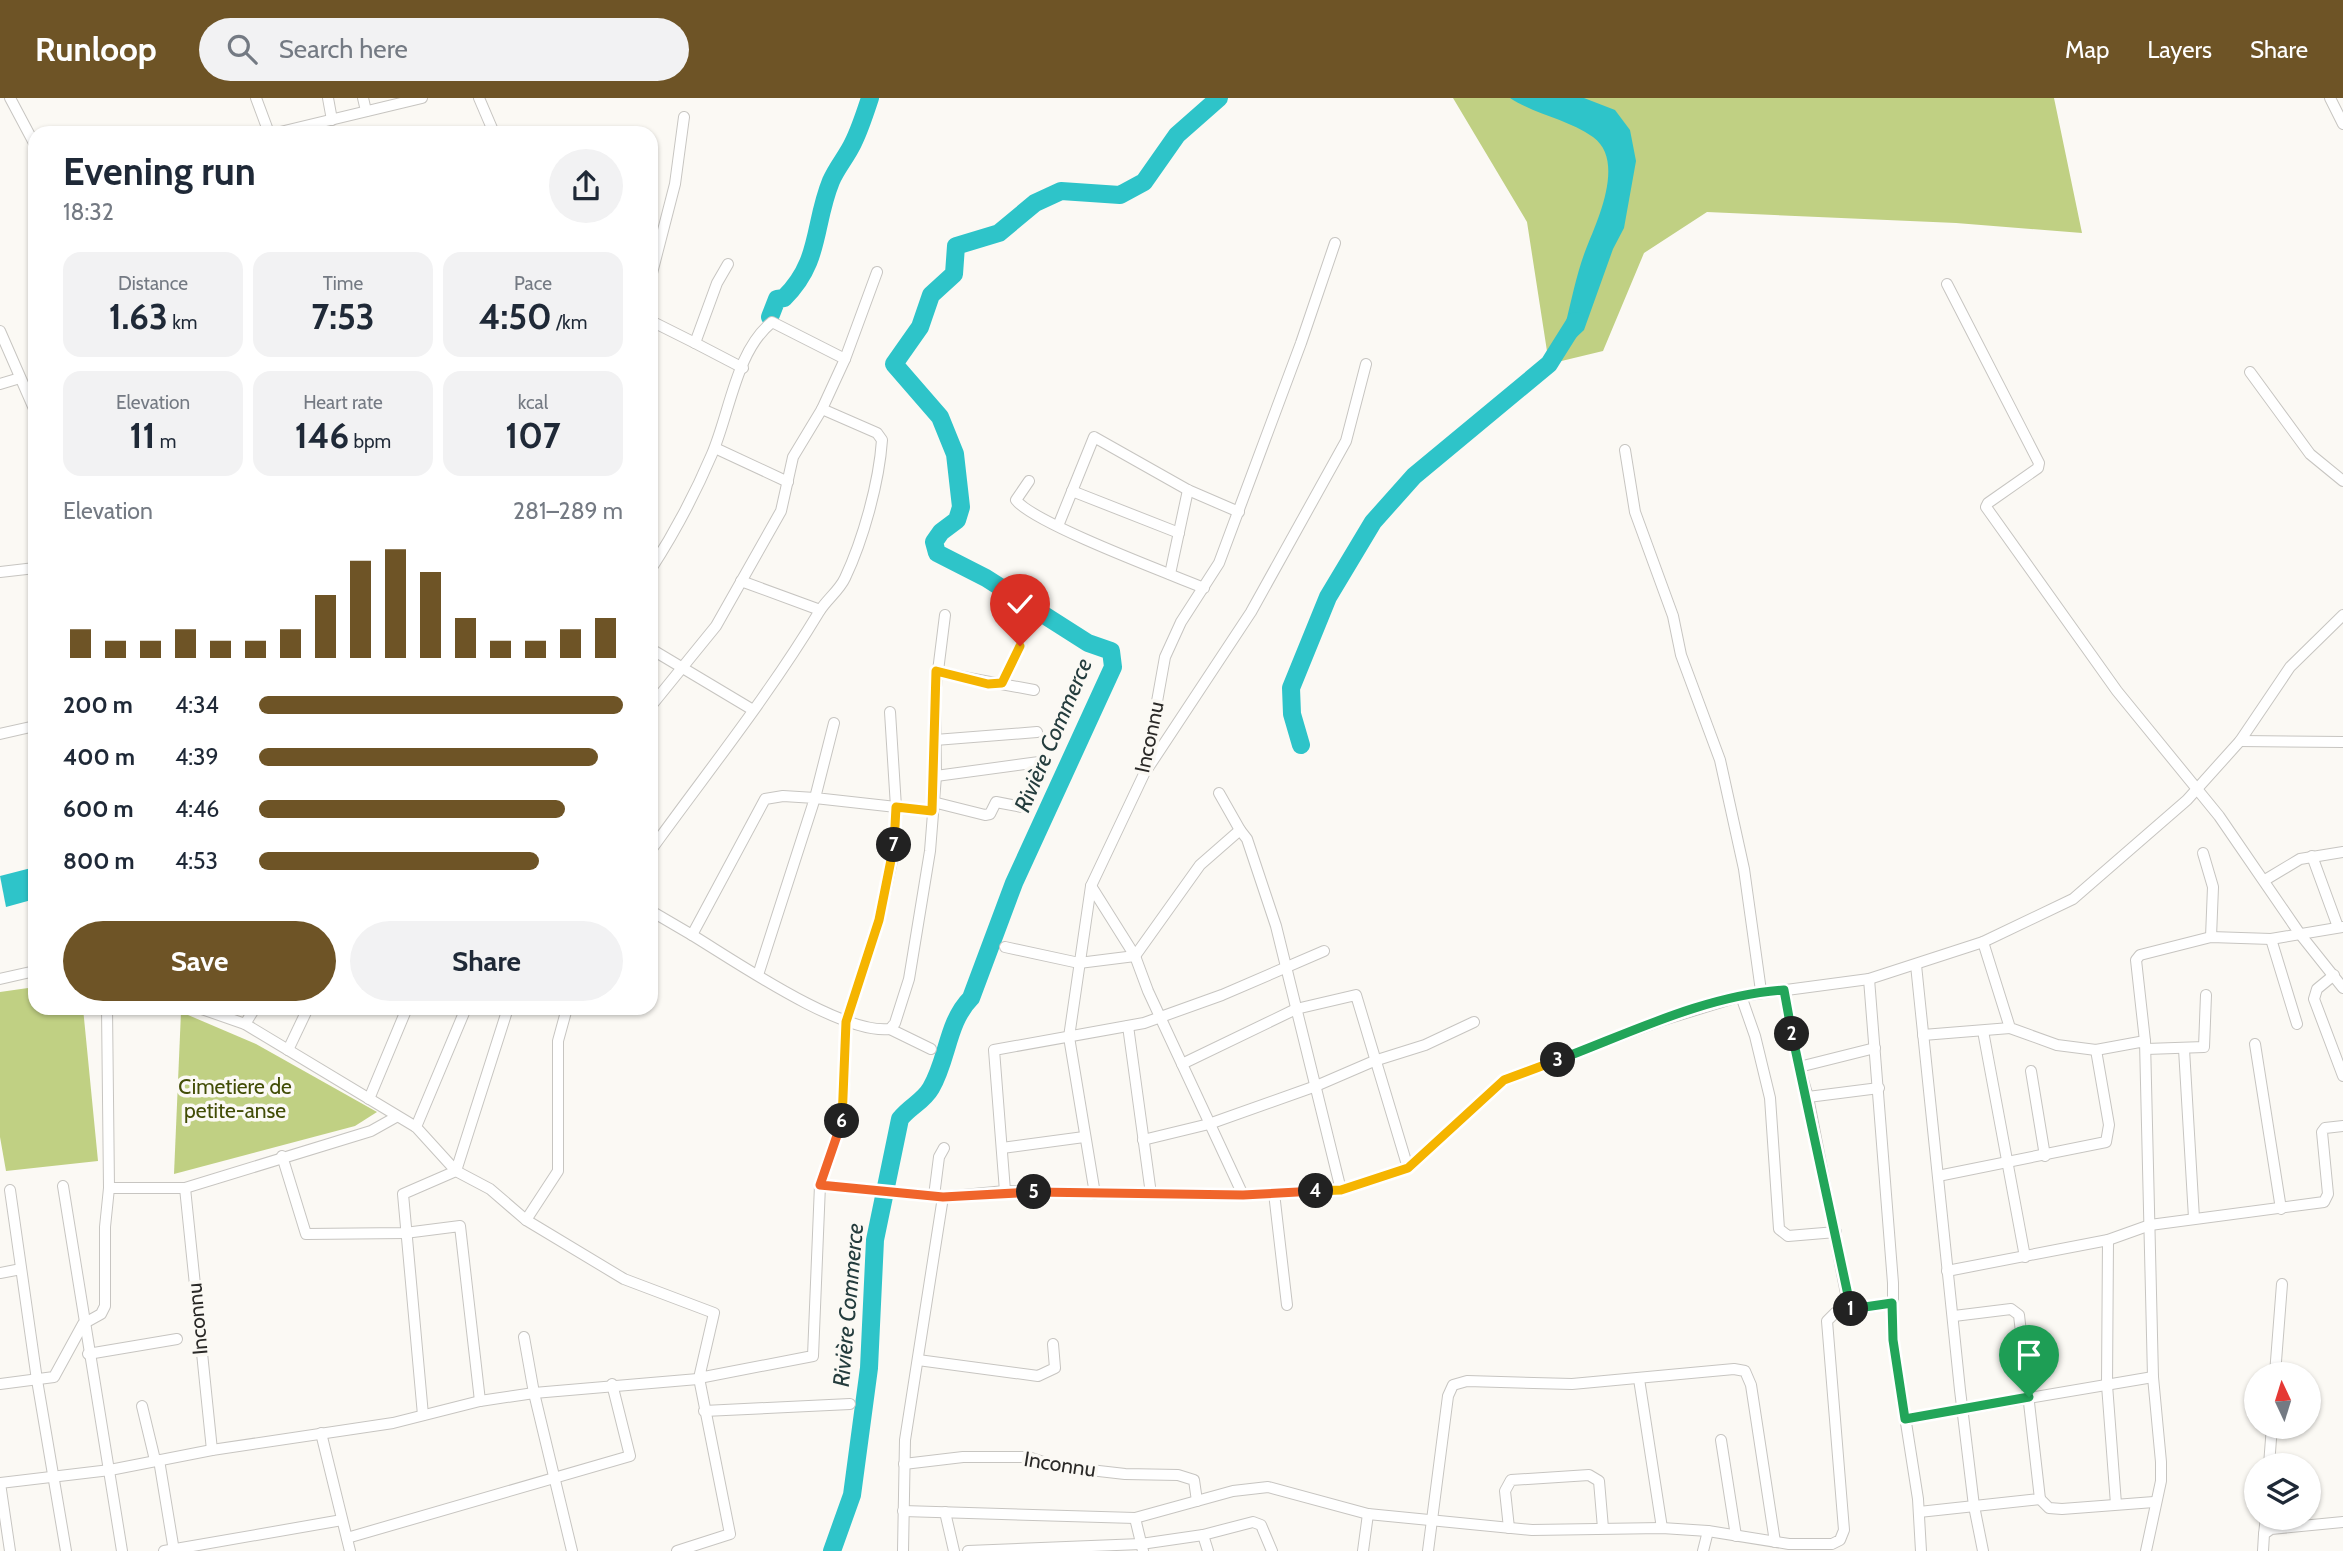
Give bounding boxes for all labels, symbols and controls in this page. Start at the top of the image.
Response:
search box [199,18,689,81]
text: Runloop [35,29,157,69]
icon: search [223,30,261,68]
text: Search here [279,33,408,65]
text: Map [2065,35,2109,64]
text: Layers [2147,35,2212,64]
text: Share [2250,35,2308,64]
text: Evening run [63,148,256,195]
button: share [549,149,623,223]
text: 18:32 [63,198,114,226]
text: Distance [118,272,188,295]
text: Time [323,272,363,295]
text: Pace [514,272,552,295]
text: 1.63 [109,295,168,338]
text: 7:53 [311,295,375,338]
text: 4:50 [479,295,552,338]
text: km [168,311,197,334]
text: /km [552,311,587,334]
text: Elevation [116,391,190,414]
text: Heart rate [303,391,383,414]
text: kcal [518,391,548,414]
text: 11 [130,414,155,457]
text: 146 [295,414,349,457]
text: 107 [505,414,561,457]
text: m [155,430,176,453]
text: bpm [349,430,391,453]
text: Elevation [63,497,153,525]
text: 281–289 m [513,497,623,525]
pin [990,574,1050,646]
icon: check [1001,585,1039,623]
water label: Rivière Commerce [1008,654,1098,816]
text: 200 m [63,691,133,719]
text: 4:34 [175,691,219,719]
street label: Inconnu [1129,699,1169,775]
text: 400 m [63,743,135,771]
text: 4:39 [175,743,219,771]
text: 600 m [63,795,134,823]
text: 4:46 [175,795,219,823]
pin: 7 [876,828,912,862]
text: 7 [889,833,898,856]
text: 800 m [63,847,135,875]
text: 4:53 [175,847,218,875]
button: Save [63,921,336,1001]
button: Share [350,921,623,1001]
pin: 2 [1774,1016,1810,1052]
text: 2 [1786,1022,1797,1045]
pin: 3 [1540,1042,1576,1077]
text: 3 [1552,1048,1563,1071]
park label: Cimetiere de petite-anse [178,1074,292,1123]
pin: 6 [824,1104,860,1138]
text: 6 [836,1109,847,1132]
pin: 5 [1016,1174,1052,1210]
pin: 4 [1298,1174,1334,1208]
text: 4 [1310,1179,1321,1202]
text: 5 [1028,1180,1039,1203]
water label: Rivière Commerce [827,1222,869,1388]
street label: Inconnu [181,1282,213,1356]
pin: 1 [1834,1292,1868,1326]
text: 1 [1847,1297,1854,1320]
pin [1999,1325,2059,1397]
icon: arrive [2010,1336,2048,1374]
north arrow [2244,1362,2320,1438]
map controls [2244,1362,2321,1530]
street label: Inconnu [1022,1446,1098,1482]
button: layers [2244,1453,2321,1530]

